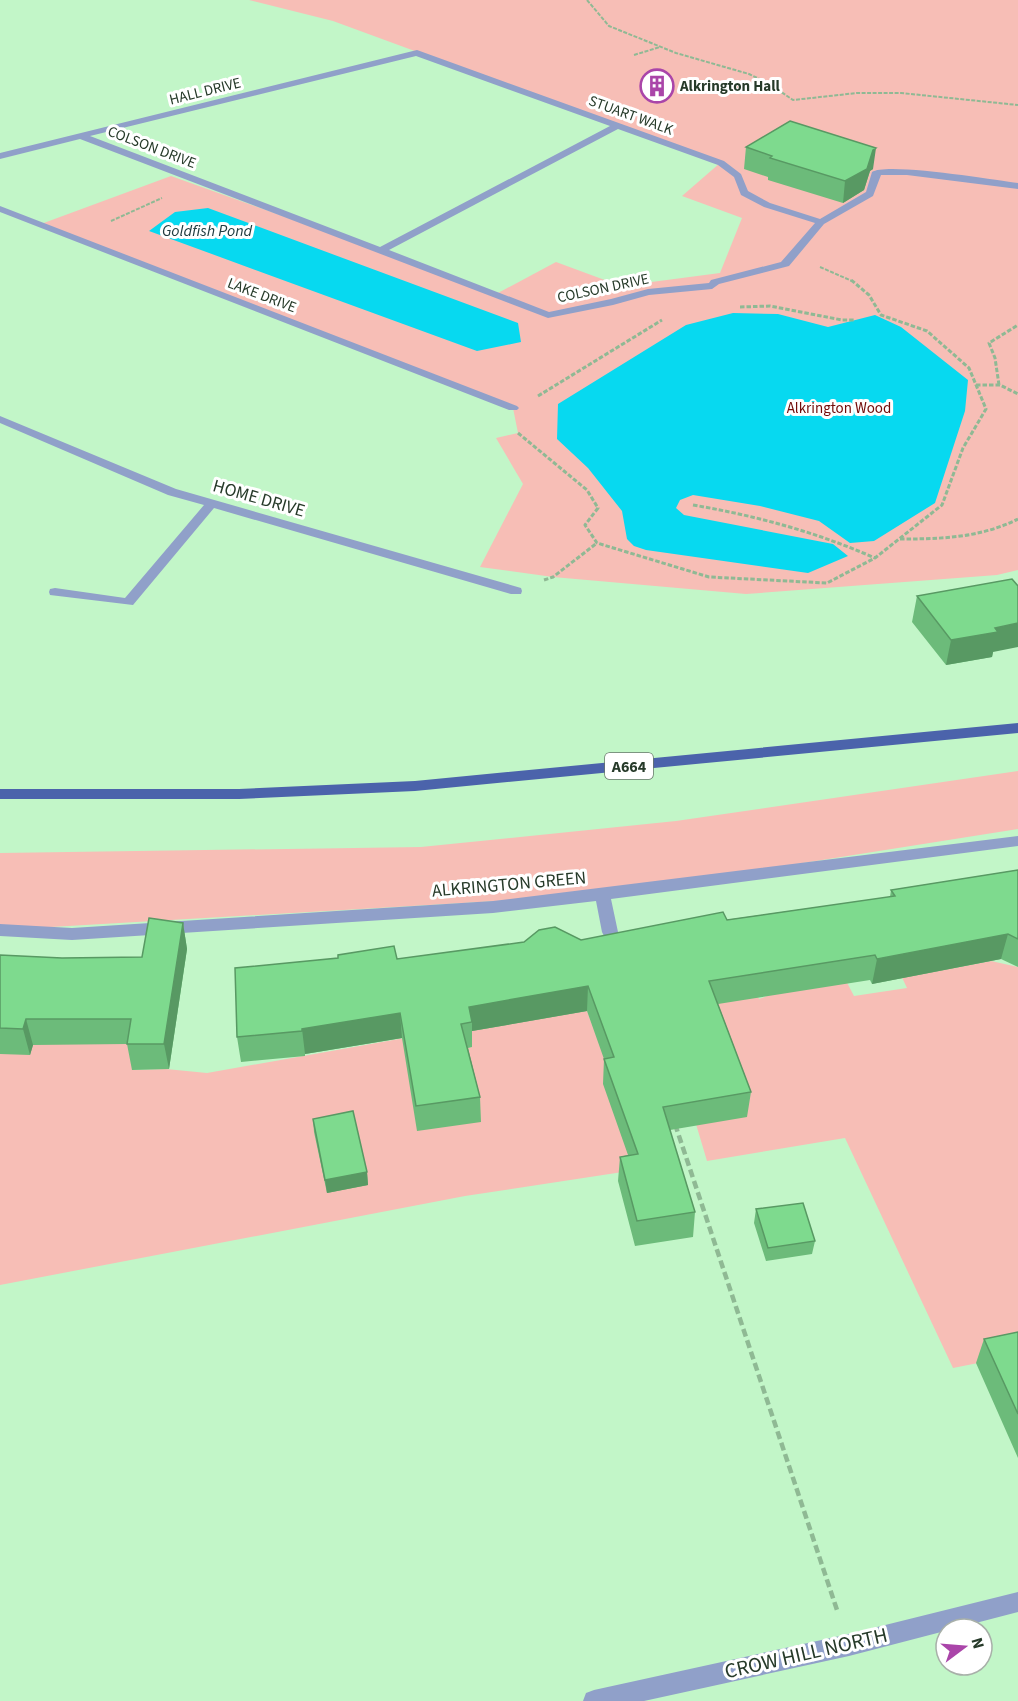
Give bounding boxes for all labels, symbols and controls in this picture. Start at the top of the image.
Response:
building icon: Alkrington Hall [639,68,675,104]
street label: HALL DRIVE [167,72,243,110]
place label: Alkrington Hall [679,76,780,97]
street label: STUART WALK [586,90,676,141]
street label: COLSON DRIVE [105,121,199,174]
water label: Goldfish Pond [162,220,253,242]
street label: COLSON DRIVE [555,269,651,308]
street label: LAKE DRIVE [224,273,299,318]
park label: Alkrington Wood [787,398,891,419]
street label: HOME DRIVE [210,473,308,524]
road number: A664 [605,753,653,779]
street label: ALKRINGTON GREEN [431,865,587,904]
north arrow [934,1617,994,1677]
street label: CROW HILL NORTH [722,1620,890,1686]
text: N [965,1635,989,1651]

